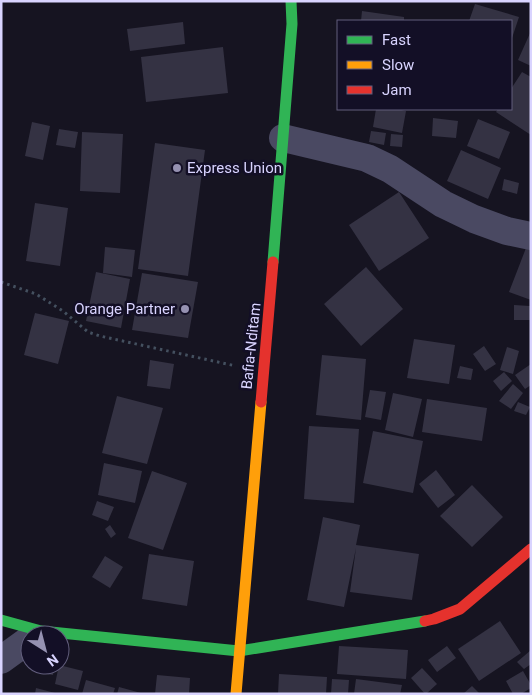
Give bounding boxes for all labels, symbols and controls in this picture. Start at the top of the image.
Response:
legend [337,20,512,110]
text: Fast [382,31,411,49]
text: Slow [382,56,414,74]
text: Jam [382,81,412,99]
place label: Express Union [187,159,282,177]
marker: Express Union [171,162,183,174]
place label: Orange Partner [74,300,175,318]
street label: Bafia-Nditam [237,302,265,390]
marker: Orange Partner [179,303,191,315]
north arrow [20,625,70,675]
text: N [44,651,61,670]

